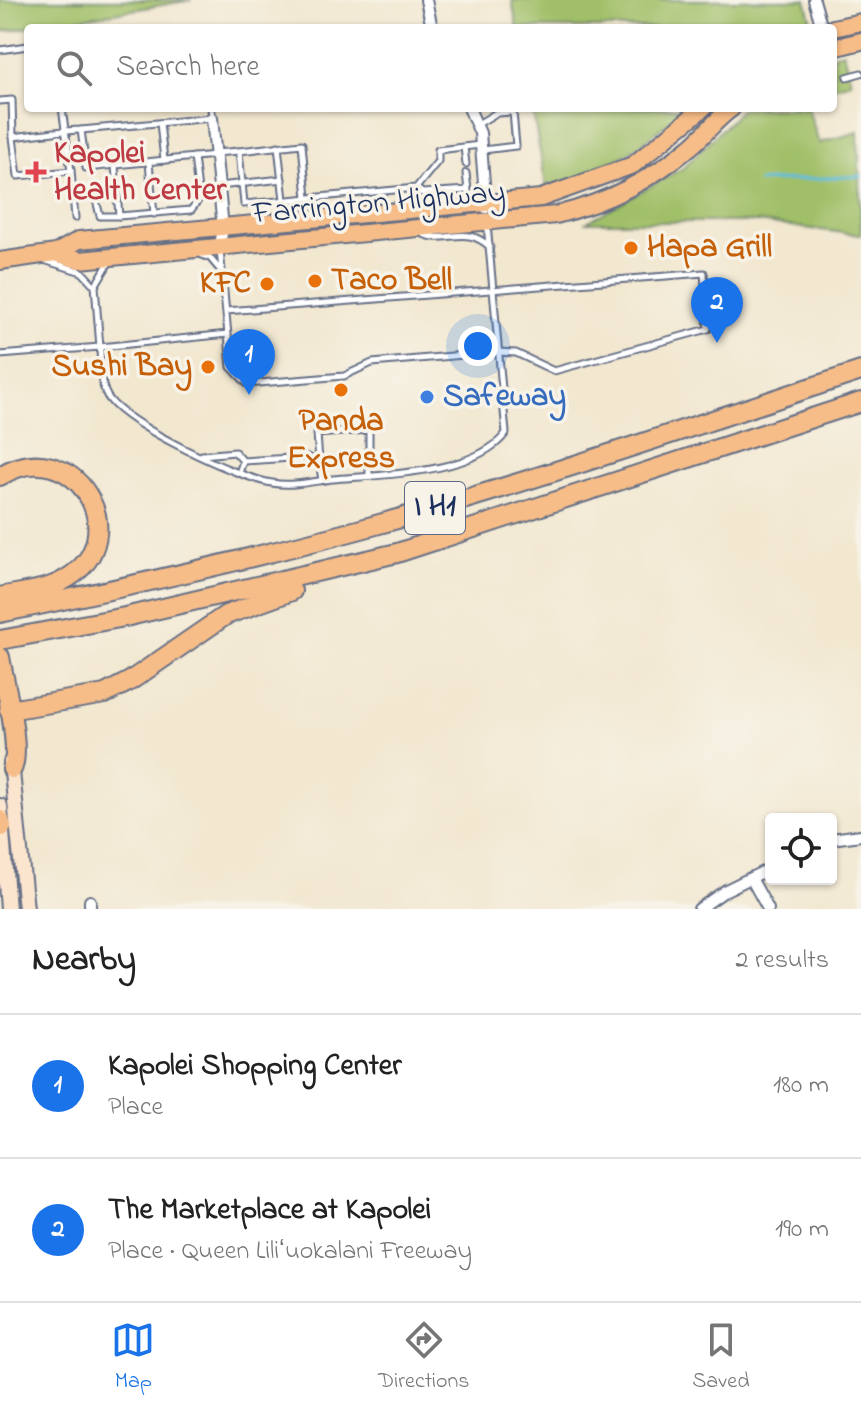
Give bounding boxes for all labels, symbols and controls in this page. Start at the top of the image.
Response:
search box [24,24,837,112]
icon: search [52,46,96,90]
text: Search here [116,46,260,90]
place label: Kapolei Health Center [54,131,227,215]
marker: Kapolei Health Center [25,161,47,183]
street label: Farrington Highway [250,170,507,239]
place label: Hapa Grill [647,225,772,272]
marker: Hapa Grill [622,239,640,257]
place label: Taco Bell [331,258,452,305]
place label: KFC [200,261,251,308]
marker: Taco Bell [306,272,324,290]
marker: KFC [258,275,276,293]
pin: 2 [691,277,743,343]
your location [458,326,498,366]
pin: 1 [223,329,275,395]
place label: Sushi Bay [51,344,192,392]
marker: Sushi Bay [199,358,217,376]
place label: Safeway [443,374,566,422]
marker: Panda Express [332,381,350,399]
marker: Safeway [418,388,436,406]
place label: Panda Express [287,399,395,483]
road number: I H1 [405,482,465,534]
map controls [765,813,837,885]
button: locate [765,813,837,885]
text: Nearby [32,936,136,986]
text: 2 results [736,942,829,980]
text: Kapolei Shopping Center [108,1045,402,1089]
text: 1 [54,1067,62,1105]
text: 180 m [773,1067,829,1105]
text: Place [108,1089,163,1127]
text: The Marketplace at Kapolei [108,1189,431,1233]
text: 2 [52,1211,64,1249]
text: 190 m [775,1211,829,1249]
text: Place · Queen Liliʻuokalani Freeway [108,1233,472,1271]
tab: Map [111,1318,155,1398]
tab: Directions [378,1318,469,1398]
tab: Saved [692,1318,750,1398]

